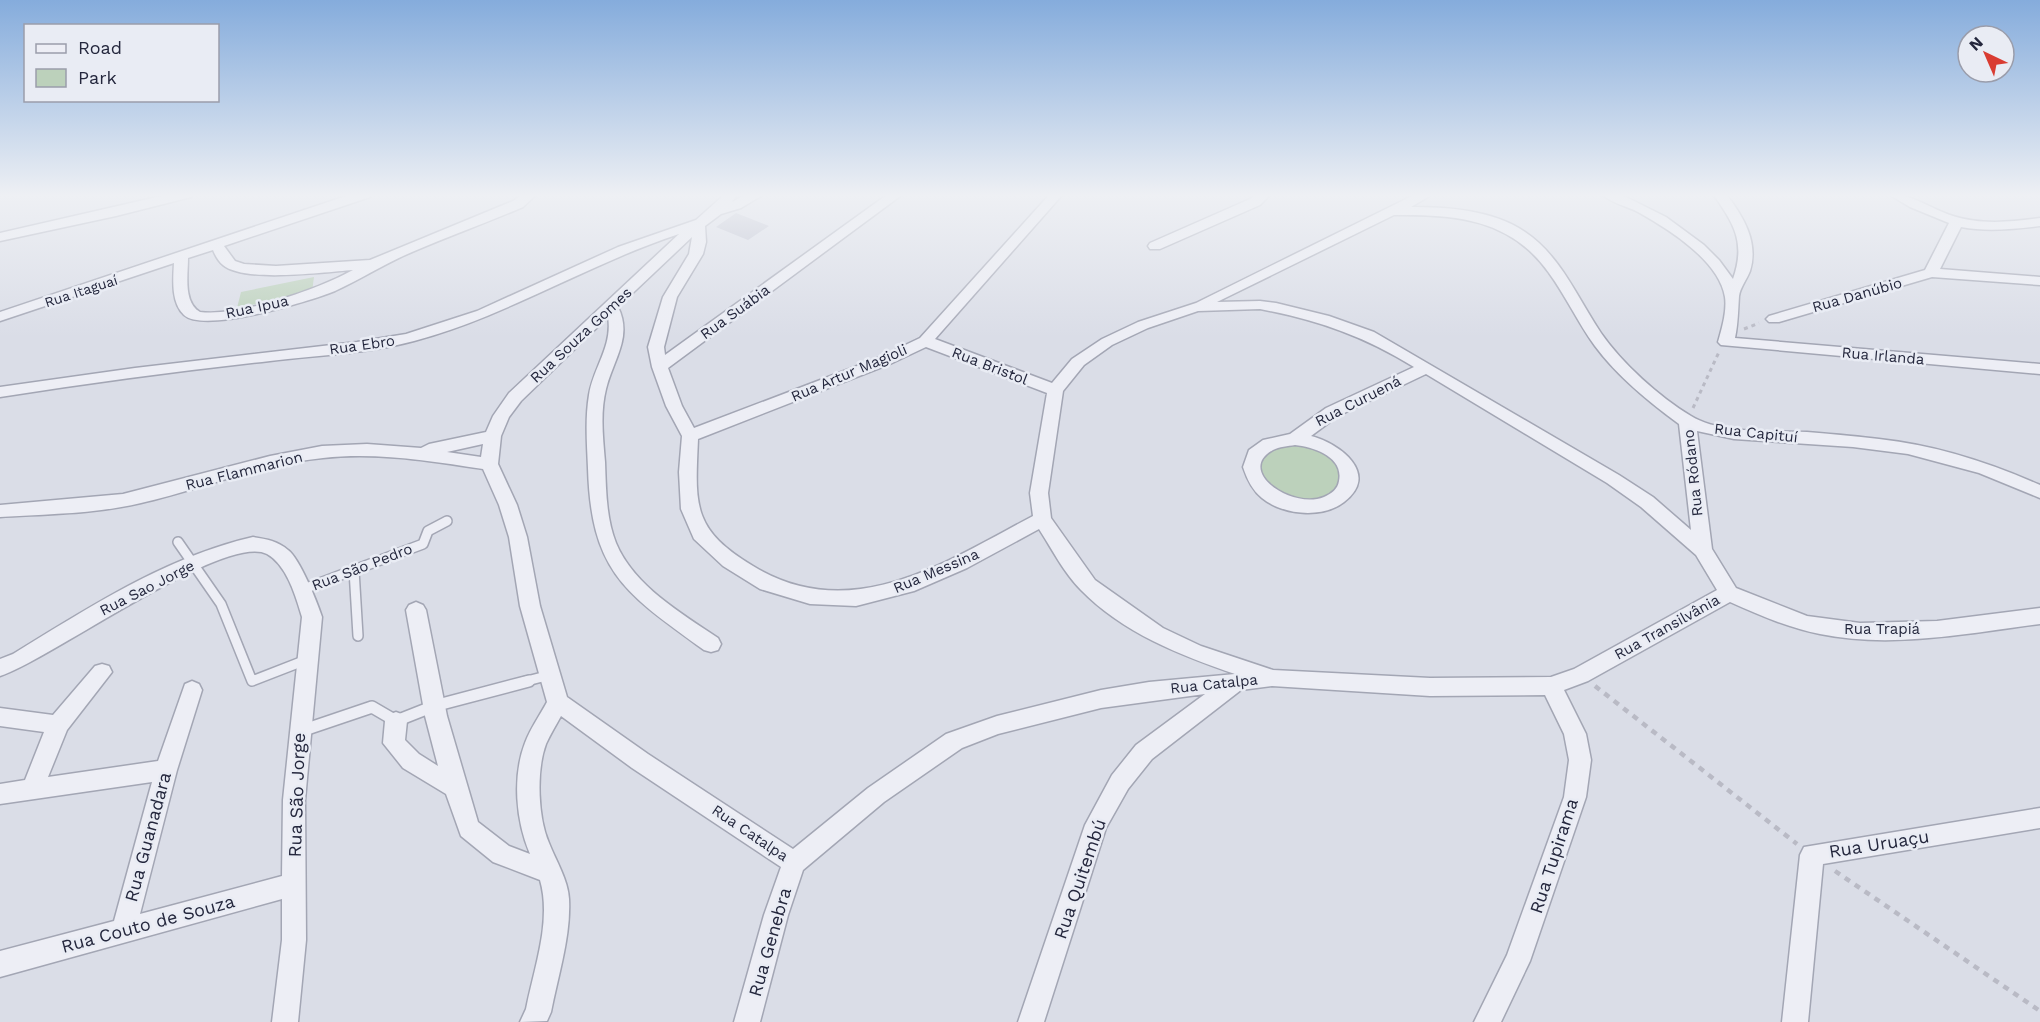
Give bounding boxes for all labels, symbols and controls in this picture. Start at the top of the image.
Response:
legend [24,24,219,102]
north arrow [1956,24,2016,84]
text: N [1965,33,1987,55]
text: Road [78,37,122,58]
text: Park [78,67,117,88]
street label: Rua Itaguaí [42,272,120,310]
street label: Rua Danúbio [1810,274,1904,316]
street label: Rua Suábia [697,280,774,343]
street label: Rua Souza Gomes [527,283,636,387]
street label: Rua Ipua [224,291,291,322]
street label: Rua Ebro [328,331,396,359]
street label: Rua Artur Magioli [788,340,910,406]
street label: Rua Bristol [949,343,1031,389]
street label: Rua Irlanda [1841,343,1926,369]
street label: Rua Curuená [1312,371,1404,430]
street label: Rua Capituí [1713,420,1799,446]
street label: Rua Ródano [1679,429,1707,517]
street label: Rua Flammarion [184,448,304,494]
street label: Rua São Pedro [309,540,415,594]
street label: Rua Messina [890,545,982,597]
street label: Rua Sao Jorge [97,556,197,620]
street label: Rua Transilvânia [1611,590,1723,663]
street label: Rua Trapiá [1844,620,1921,638]
street label: Rua Catalpa [1169,670,1259,698]
street label: Rua São Jorge [284,732,309,858]
street label: Rua Guanadara [120,770,175,904]
street label: Rua Tupirama [1525,796,1582,916]
street label: Rua Catalpa [708,801,792,865]
street label: Rua Quitembú [1049,816,1110,942]
street label: Rua Uruaçu [1827,825,1931,862]
street label: Rua Genebra [744,885,795,999]
street label: Rua Couto de Souza [59,890,237,957]

